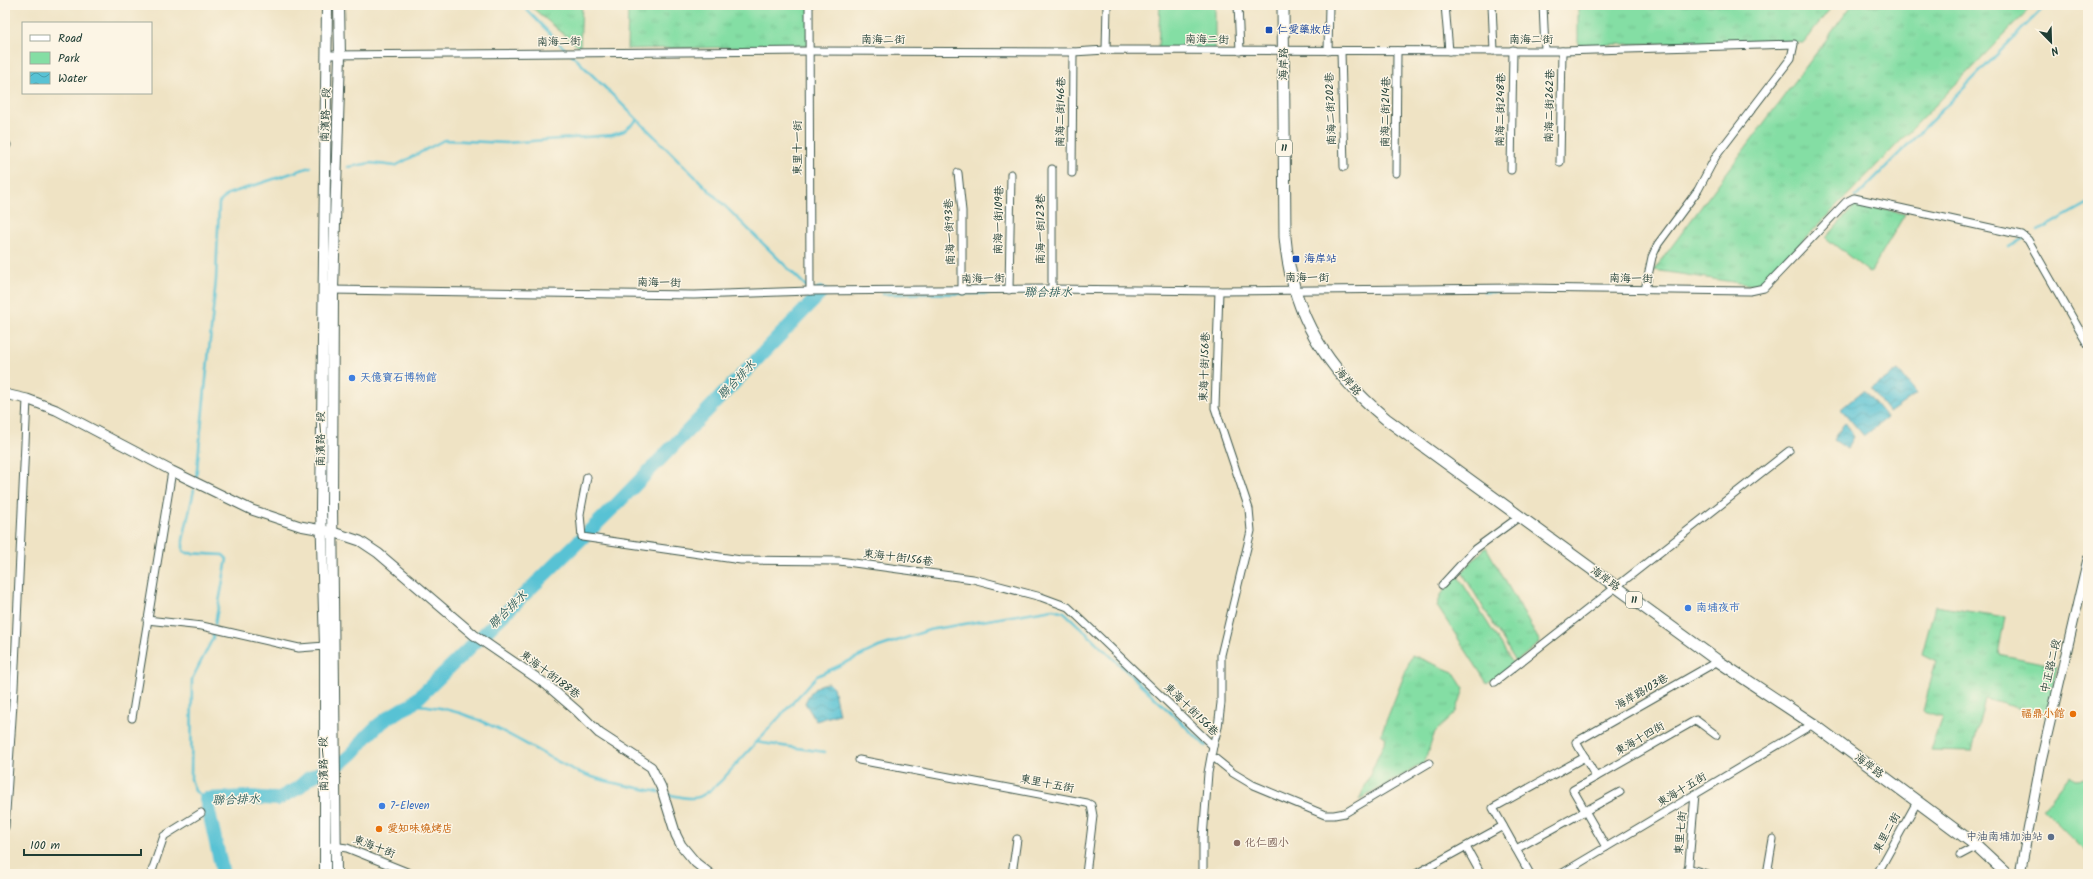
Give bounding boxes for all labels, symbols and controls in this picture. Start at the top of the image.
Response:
place label: 仁愛藥妝店 [1277,21,1332,39]
legend [22,22,152,94]
north arrow [2031,22,2071,62]
marker: 仁愛藥妝店 [1264,25,1274,35]
text: Road [58,29,83,48]
street label: 南海二街 [861,31,906,49]
street label: 南海二街 [1185,31,1230,49]
street label: 南海二街 [1509,31,1554,49]
street label: 南海二街 [537,33,582,51]
text: N [2048,41,2061,60]
street label: 海岸路 [1275,47,1293,81]
text: Park [58,49,80,68]
text: Water [58,69,88,88]
street label: 南海二街262巷 [1540,69,1560,143]
street label: 南海二街202巷 [1321,72,1341,146]
street label: 南海二街248巷 [1491,73,1511,147]
street label: 南海二街214巷 [1376,76,1396,148]
street label: 南海二街146巷 [1051,77,1071,147]
street label: 南濱路一段 [316,87,336,143]
street label: 東里十一街 [789,120,807,176]
road number: 11 [1276,140,1292,156]
street label: 南海一街109巷 [989,185,1009,255]
street label: 南海一街123巷 [1032,193,1050,265]
street label: 南海一街93巷 [940,198,960,266]
place label: 海岸站 [1304,250,1337,268]
marker: 海岸站 [1291,254,1301,264]
street label: 南海一街 [1285,269,1330,287]
street label: 南海一街 [961,270,1006,288]
street label: 南海一街 [1609,270,1654,288]
street label: 南海一街 [637,274,682,292]
water label: 聯合排水 [1024,283,1073,302]
street label: 東海十街156巷 [1195,331,1215,403]
water label: 聯合排水 [713,355,761,404]
street label: 海岸路 [1330,364,1366,400]
place label: 天億寶石博物館 [360,369,437,387]
marker: 天億寶石博物館 [347,373,357,383]
street label: 南濱路一段 [312,412,330,467]
street label: 東海十街156巷 [862,545,934,571]
street label: 海岸路 [1586,562,1624,596]
water label: 聯合排水 [484,586,533,634]
road number: 11 [1626,592,1642,608]
place label: 南埔夜市 [1696,599,1740,617]
marker: 南埔夜市 [1683,603,1693,613]
street label: 中正路二段 [2036,637,2066,695]
street label: 東海十街188巷 [516,646,584,704]
street label: 海岸路103巷 [1612,669,1672,715]
street label: 東海十街156巷 [1159,679,1223,741]
place label: 福鼎小館 [2021,705,2065,723]
marker: 福鼎小館 [2068,709,2078,719]
street label: 東海十四街 [1612,717,1669,761]
street label: 南濱路一段 [315,736,333,792]
street label: 海岸路 [1850,749,1888,783]
street label: 東海十五街 [1654,768,1711,812]
street label: 東里十五街 [1018,770,1077,798]
water label: 聯合排水 [212,790,261,810]
place label: 7-Eleven [390,797,430,815]
marker: 7-Eleven [377,801,387,811]
street label: 東里七街 [1670,809,1692,856]
street label: 東里二街 [1868,809,1906,857]
place label: 愛知味燒烤店 [387,820,453,838]
marker: 愛知味燒烤店 [374,824,384,834]
place label: 中油南埔加油站 [1966,828,2043,846]
scale bar [24,831,141,857]
street label: 東海十街 [350,831,399,864]
marker: 中油南埔加油站 [2046,832,2056,842]
place label: 化仁國小 [1245,834,1289,852]
text: 100 m [30,836,61,855]
marker: 化仁國小 [1232,838,1242,848]

